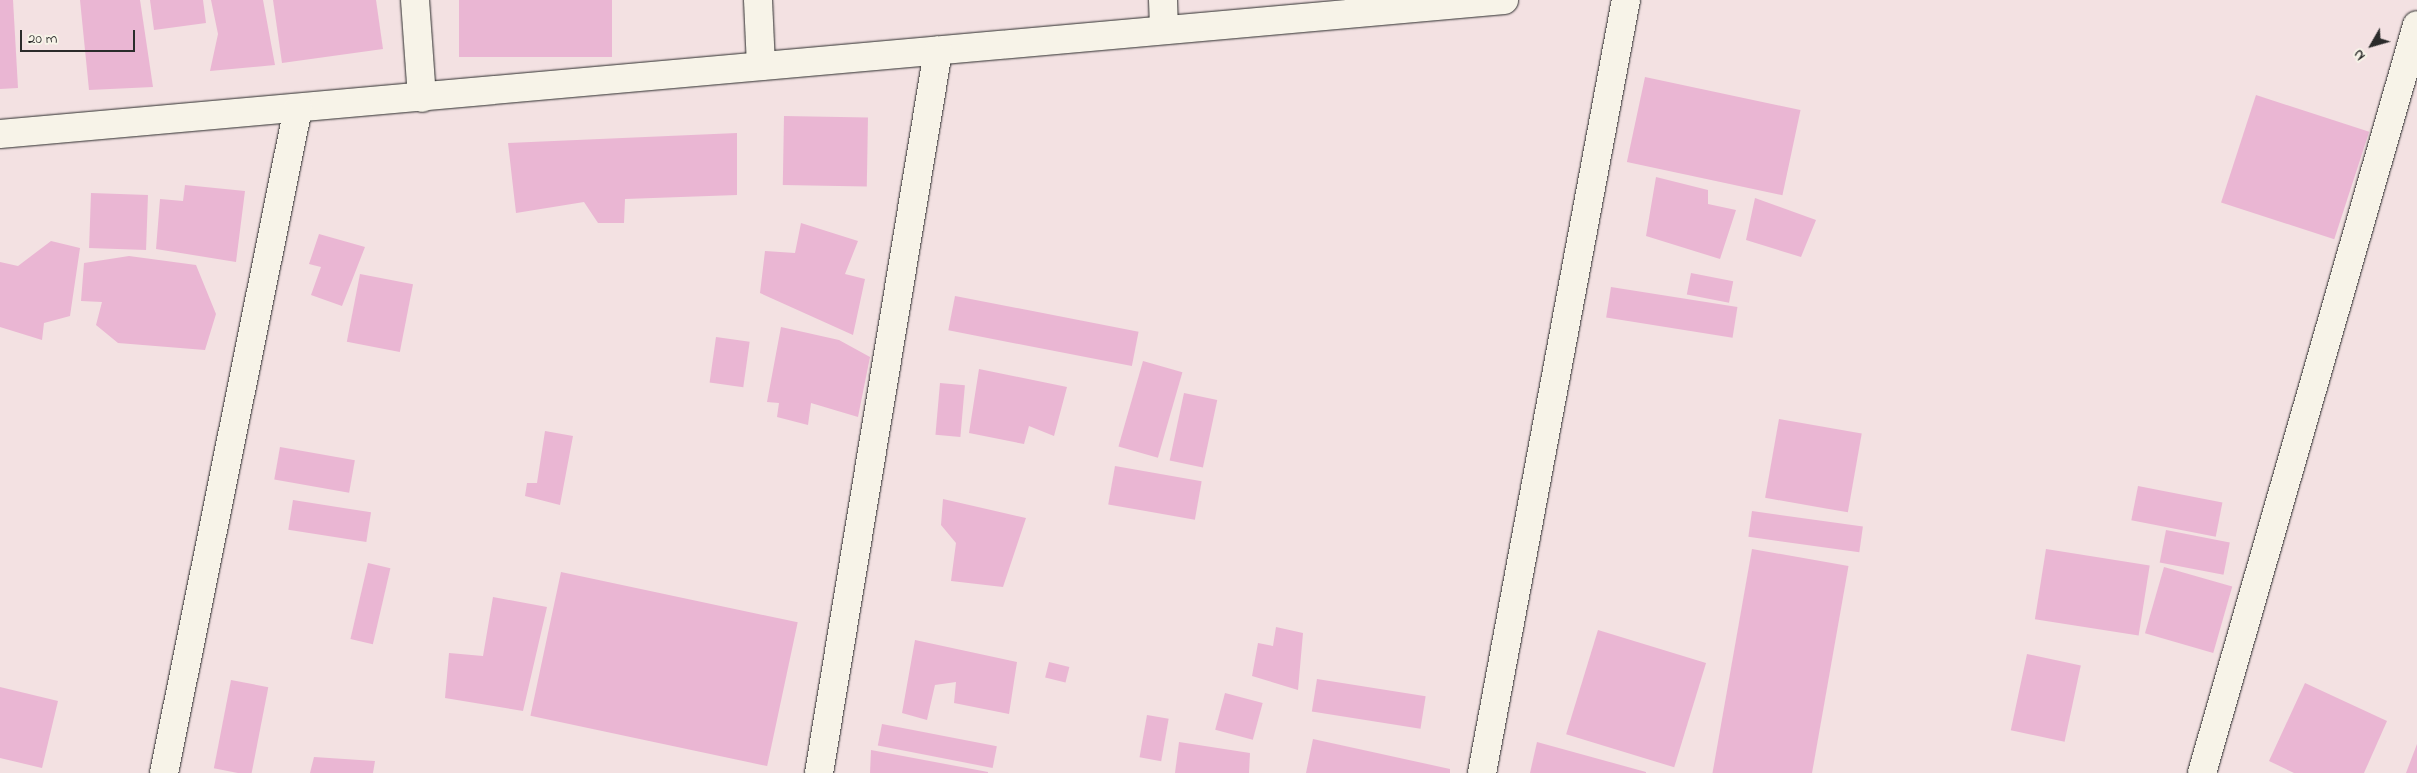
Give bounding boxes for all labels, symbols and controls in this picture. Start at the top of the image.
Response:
scale bar [22,20,138,52]
north arrow [2347,20,2397,70]
text: 20 m [28,28,57,50]
text: N [2349,44,2371,65]

